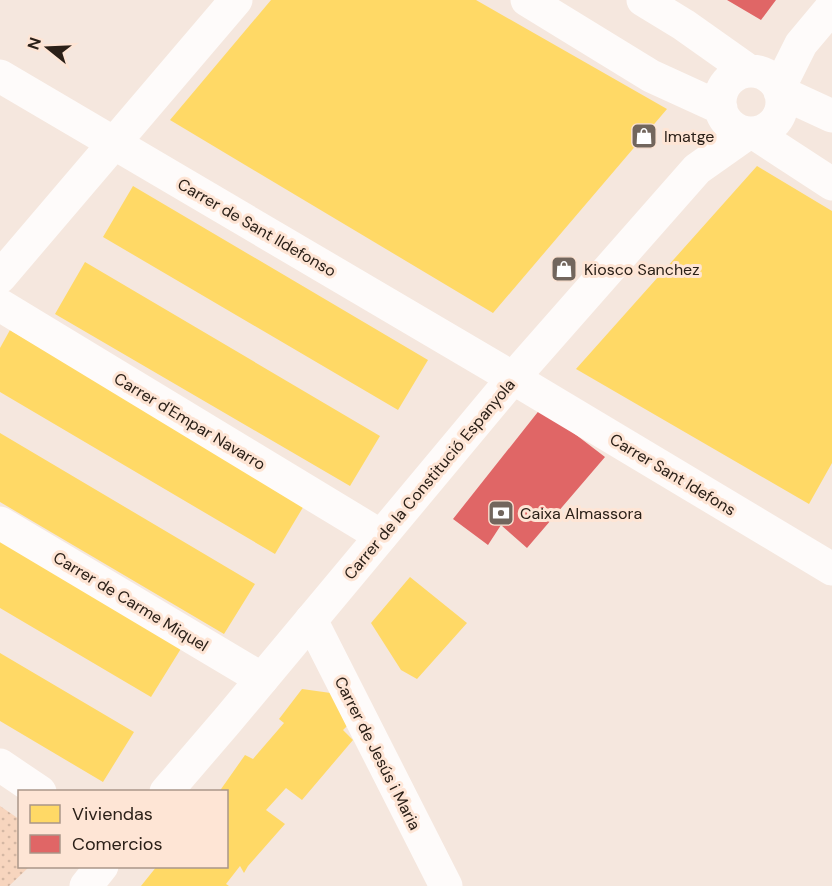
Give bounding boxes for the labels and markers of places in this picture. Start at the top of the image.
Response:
shop icon: Imatge [629,121,659,151]
place label: Imatge [664,126,714,147]
shop icon: Kiosco Sanchez [549,254,579,284]
place label: Kiosco Sanchez [584,259,700,280]
bank icon: Caixa Almassora [486,498,516,528]
place label: Caixa Almassora [520,503,642,524]

